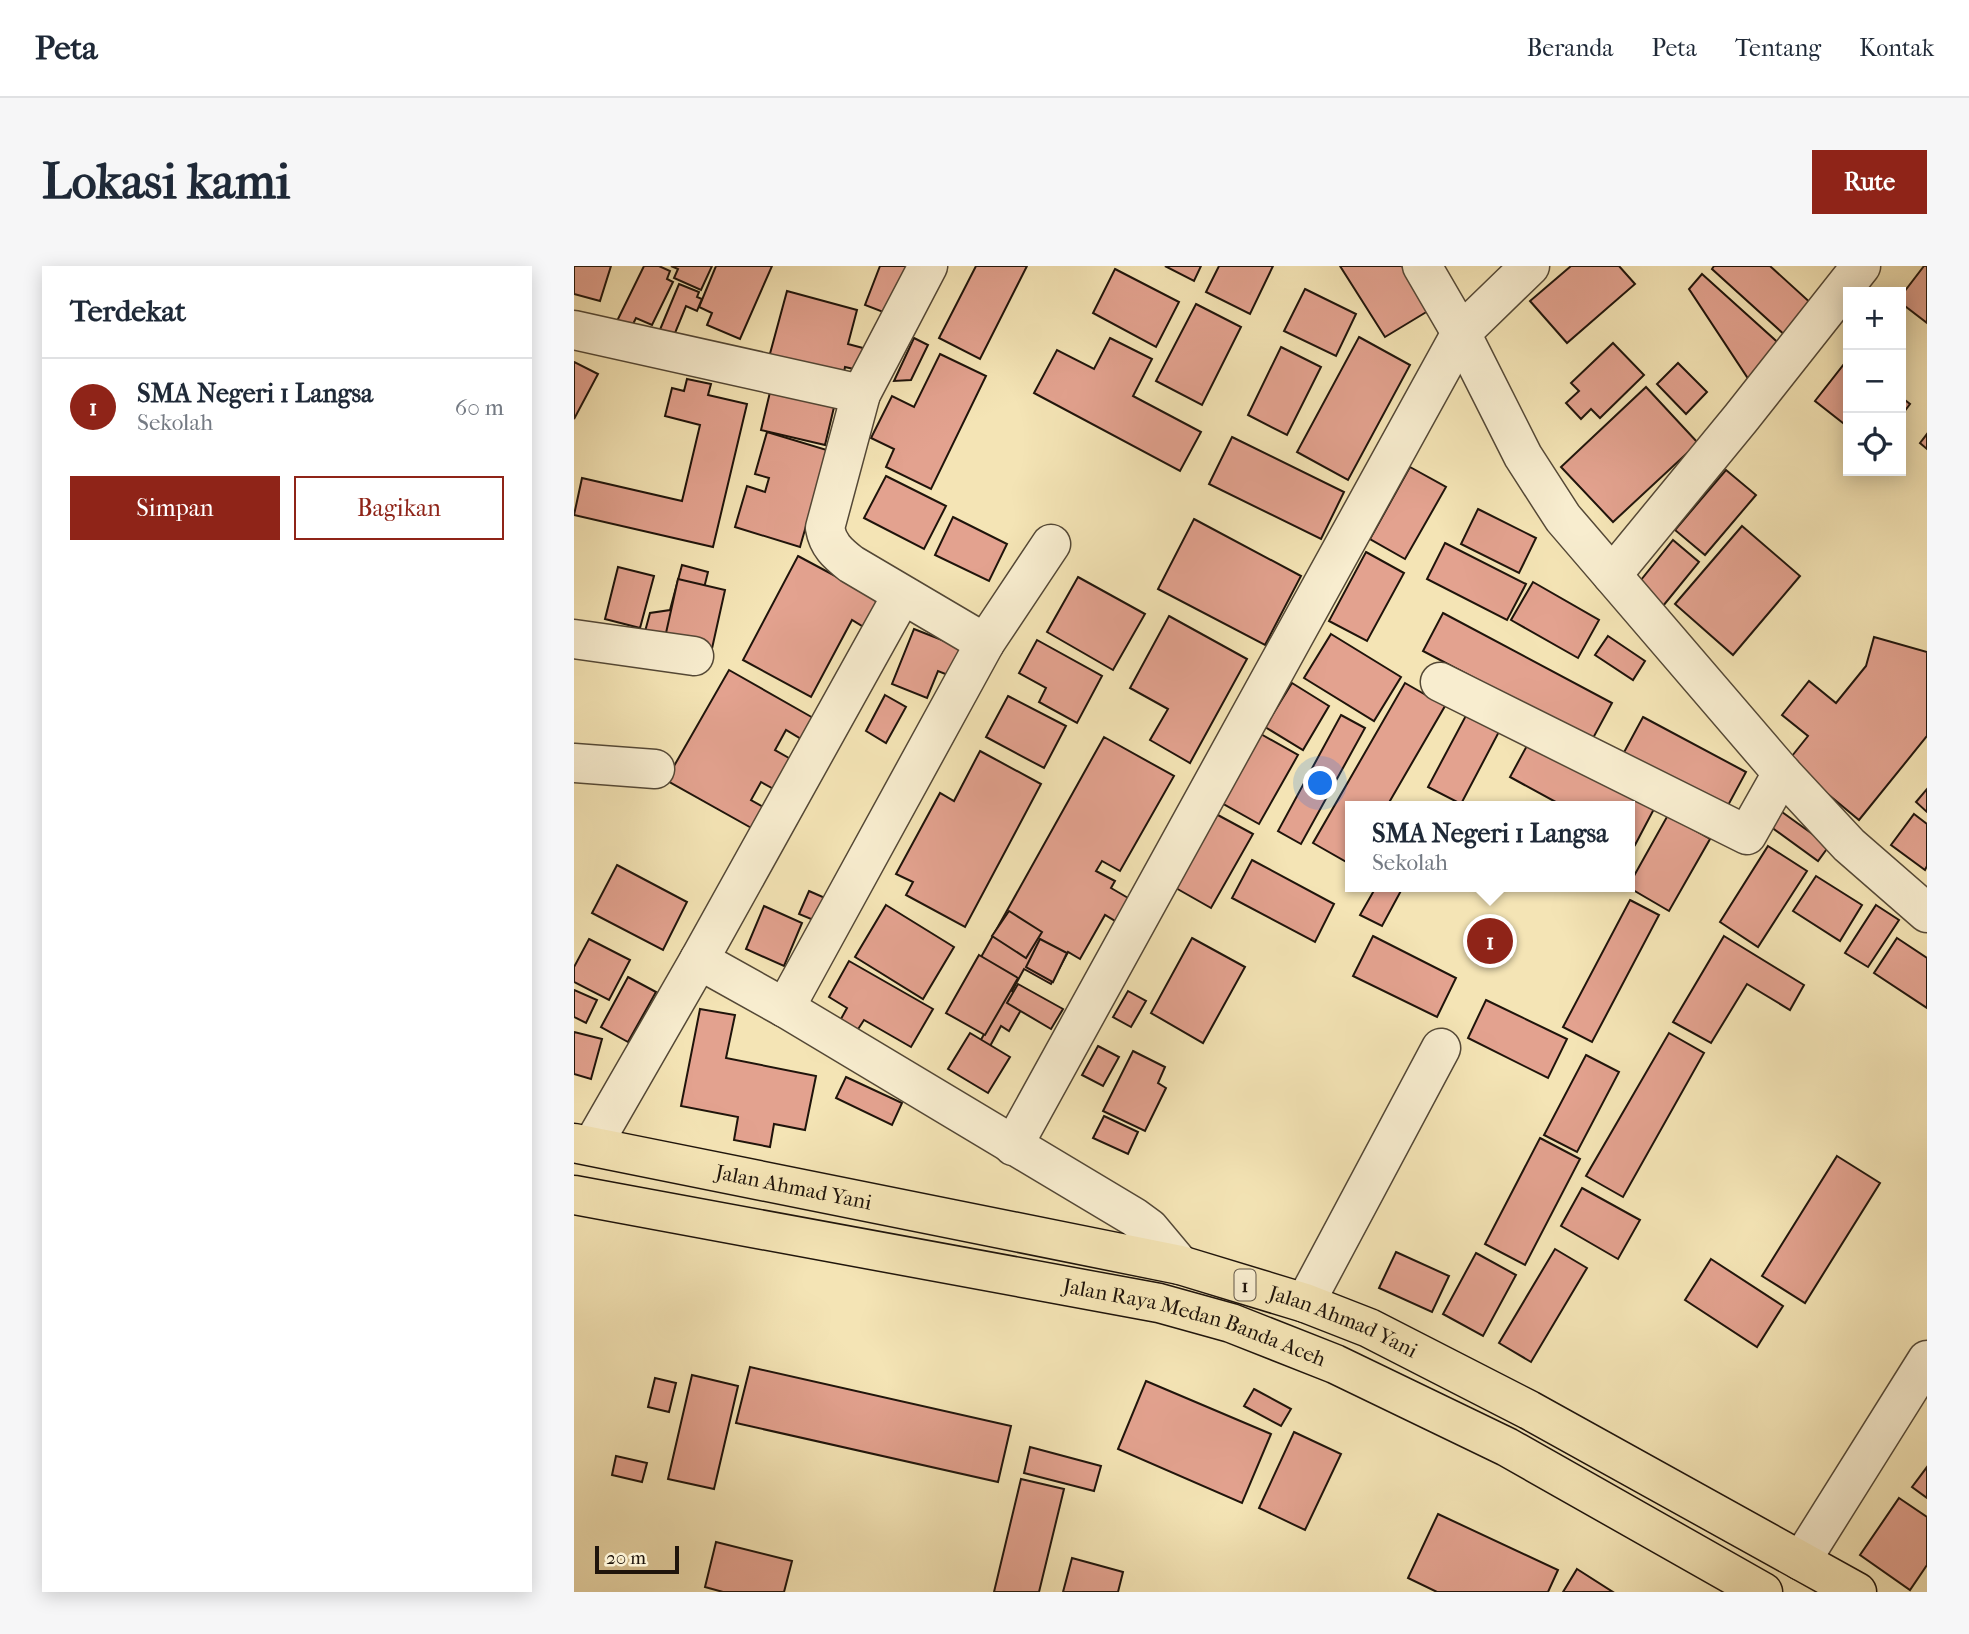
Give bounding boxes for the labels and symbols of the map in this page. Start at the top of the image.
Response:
your location [1303,766,1337,800]
pin: 1 [1467,915,1513,967]
street label: Jalan Ahmad Yani [711,1159,874,1215]
road number: 1 [1234,1270,1256,1301]
street label: Jalan Raya Medan Banda Aceh [1059,1273,1329,1371]
street label: Jalan Ahmad Yani [1264,1280,1422,1363]
scale bar [595,1543,679,1575]

